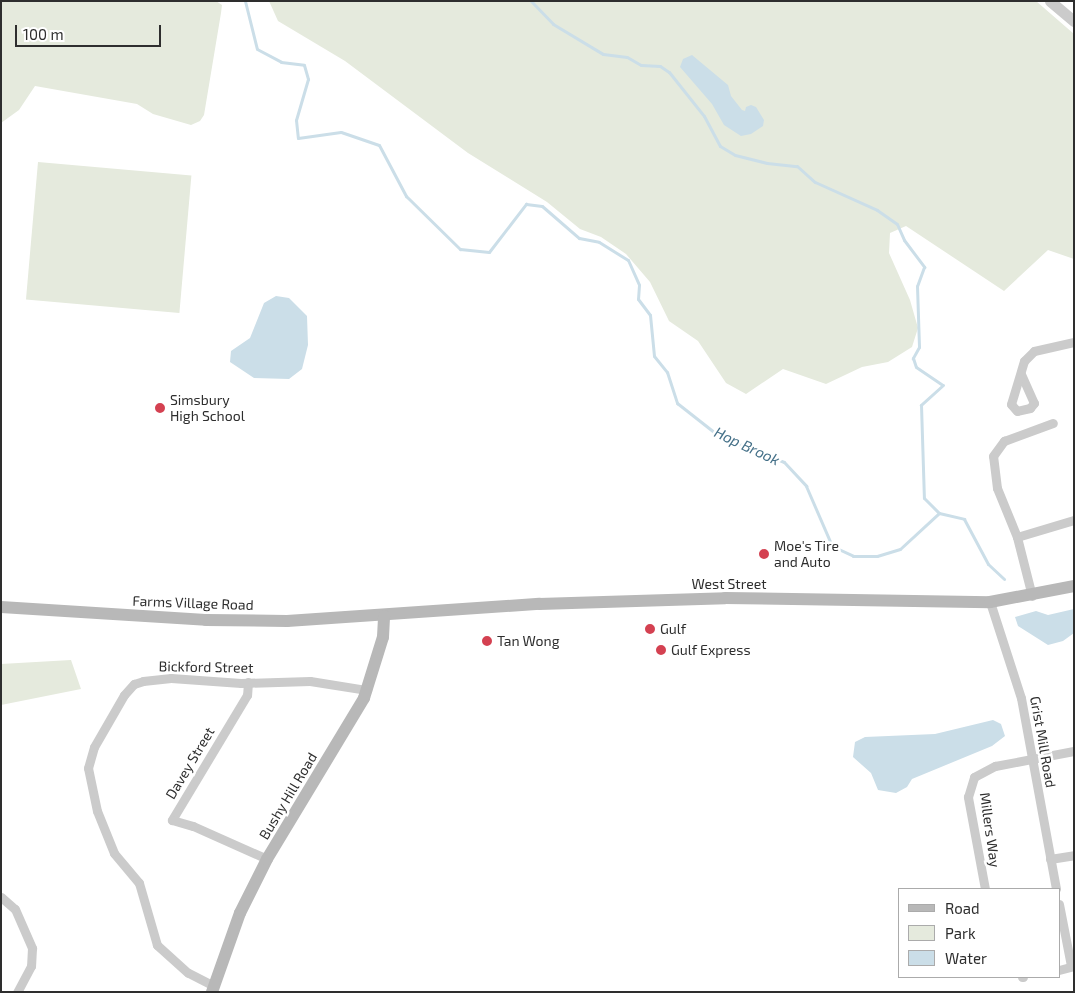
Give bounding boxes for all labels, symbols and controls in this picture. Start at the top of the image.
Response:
scale bar [18,15,164,47]
text: 100 m [23,25,64,43]
place label: Simsbury High School [170,392,245,424]
marker: Simsbury High School [154,402,166,414]
water label: Hop Brook [711,423,783,469]
place label: Moe's Tire and Auto [774,538,839,570]
marker: Moe's Tire and Auto [758,548,770,560]
street label: West Street [691,576,767,592]
street label: Farms Village Road [132,592,254,614]
place label: Gulf [660,621,686,637]
marker: Gulf [644,623,656,635]
place label: Tan Wong [497,633,560,649]
marker: Tan Wong [481,635,493,647]
place label: Gulf Express [671,642,751,658]
marker: Gulf Express [655,644,667,656]
street label: Bickford Street [158,658,254,676]
street label: Grist Mill Road [1027,695,1059,789]
street label: Davey Street [162,724,218,802]
street label: Bushy Hill Road [255,749,321,843]
street label: Millers Way [976,791,1004,869]
legend [898,888,1060,978]
text: Road [945,899,980,917]
text: Park [945,924,976,942]
text: Water [945,949,987,967]

